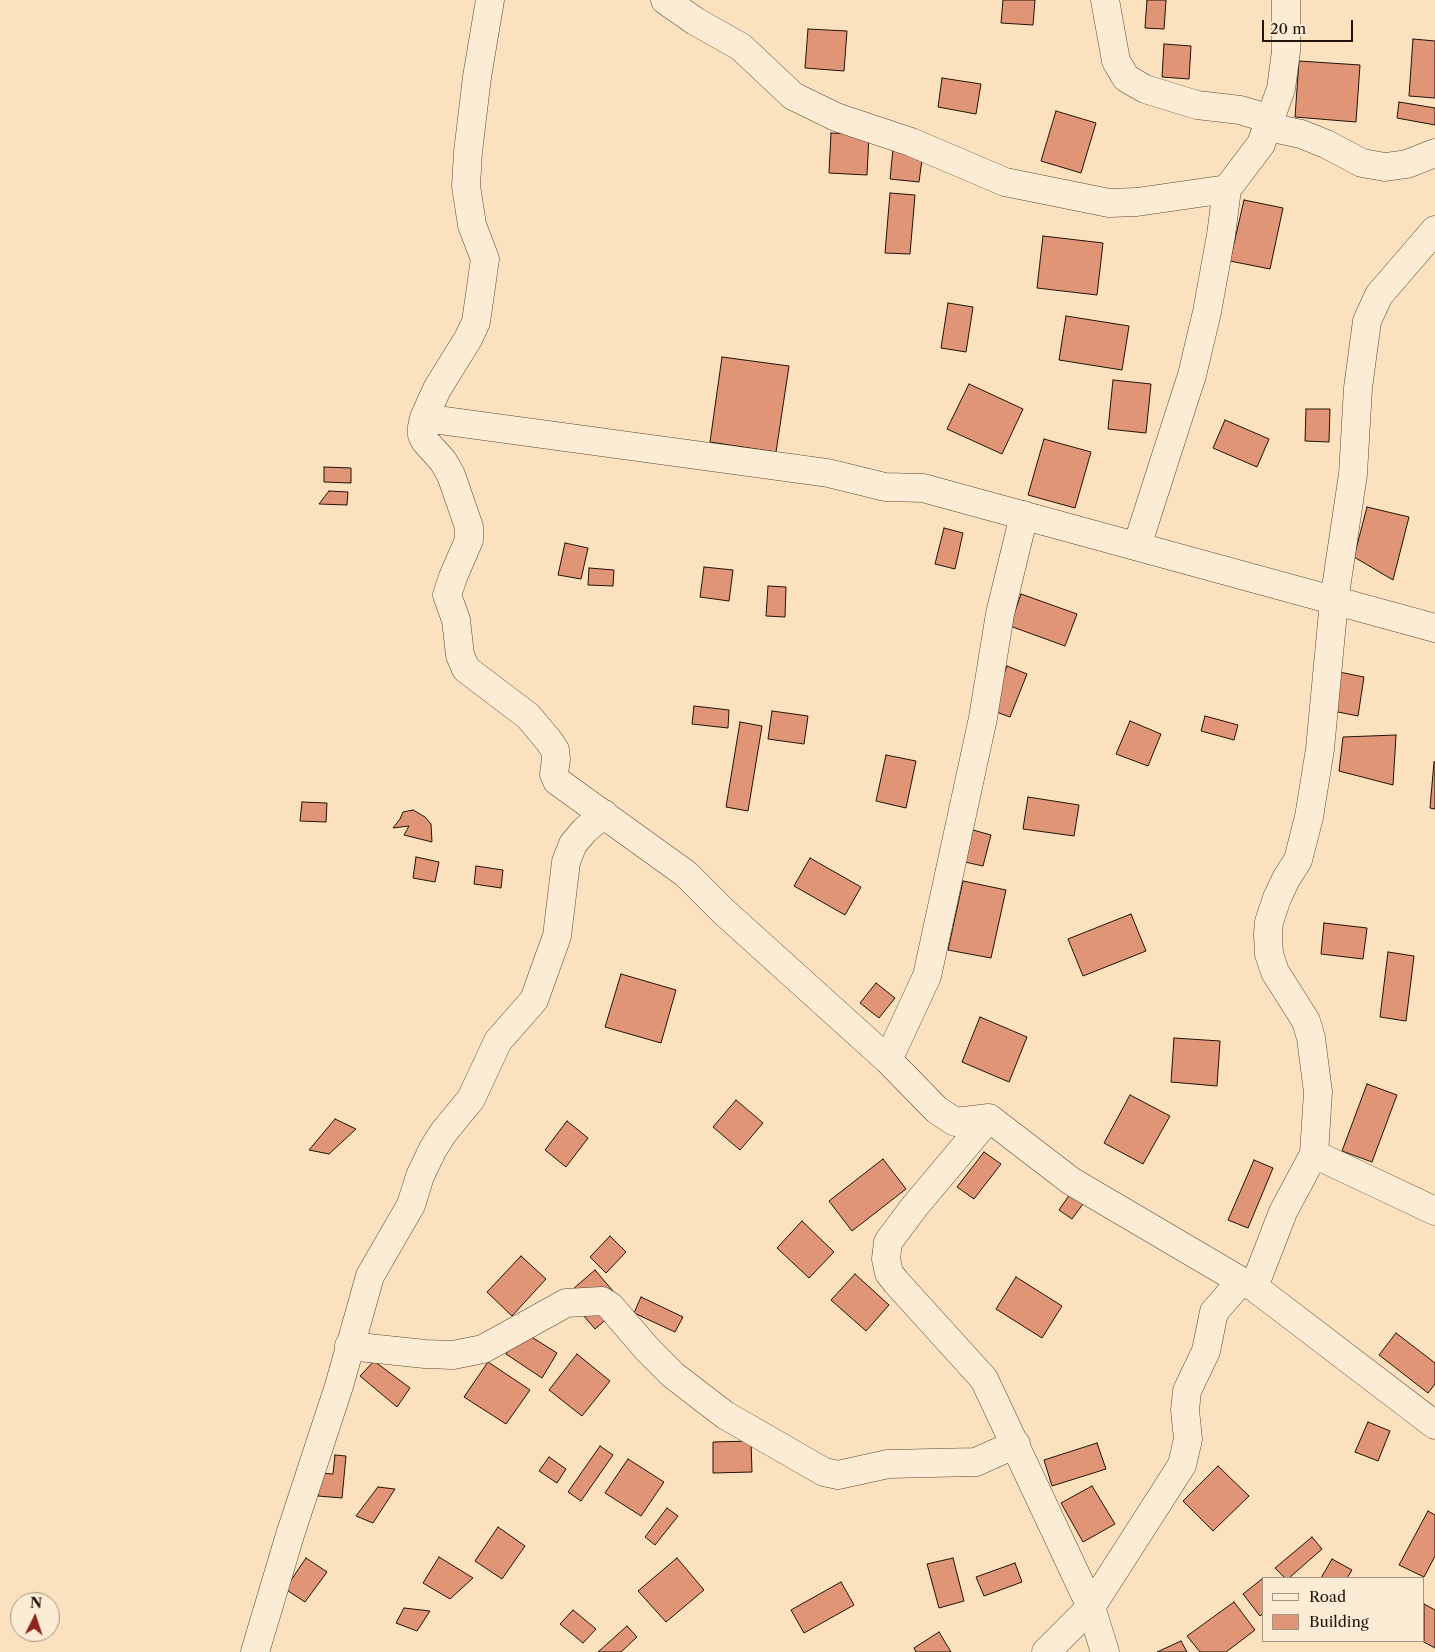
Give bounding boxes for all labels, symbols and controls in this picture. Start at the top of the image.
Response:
scale bar [1265,10,1356,42]
text: 20 m [1270,19,1306,38]
legend [1262,1577,1425,1642]
text: Road [1309,1587,1346,1606]
north arrow [10,1592,60,1642]
text: N [29,1594,43,1612]
text: Building [1309,1612,1369,1631]

